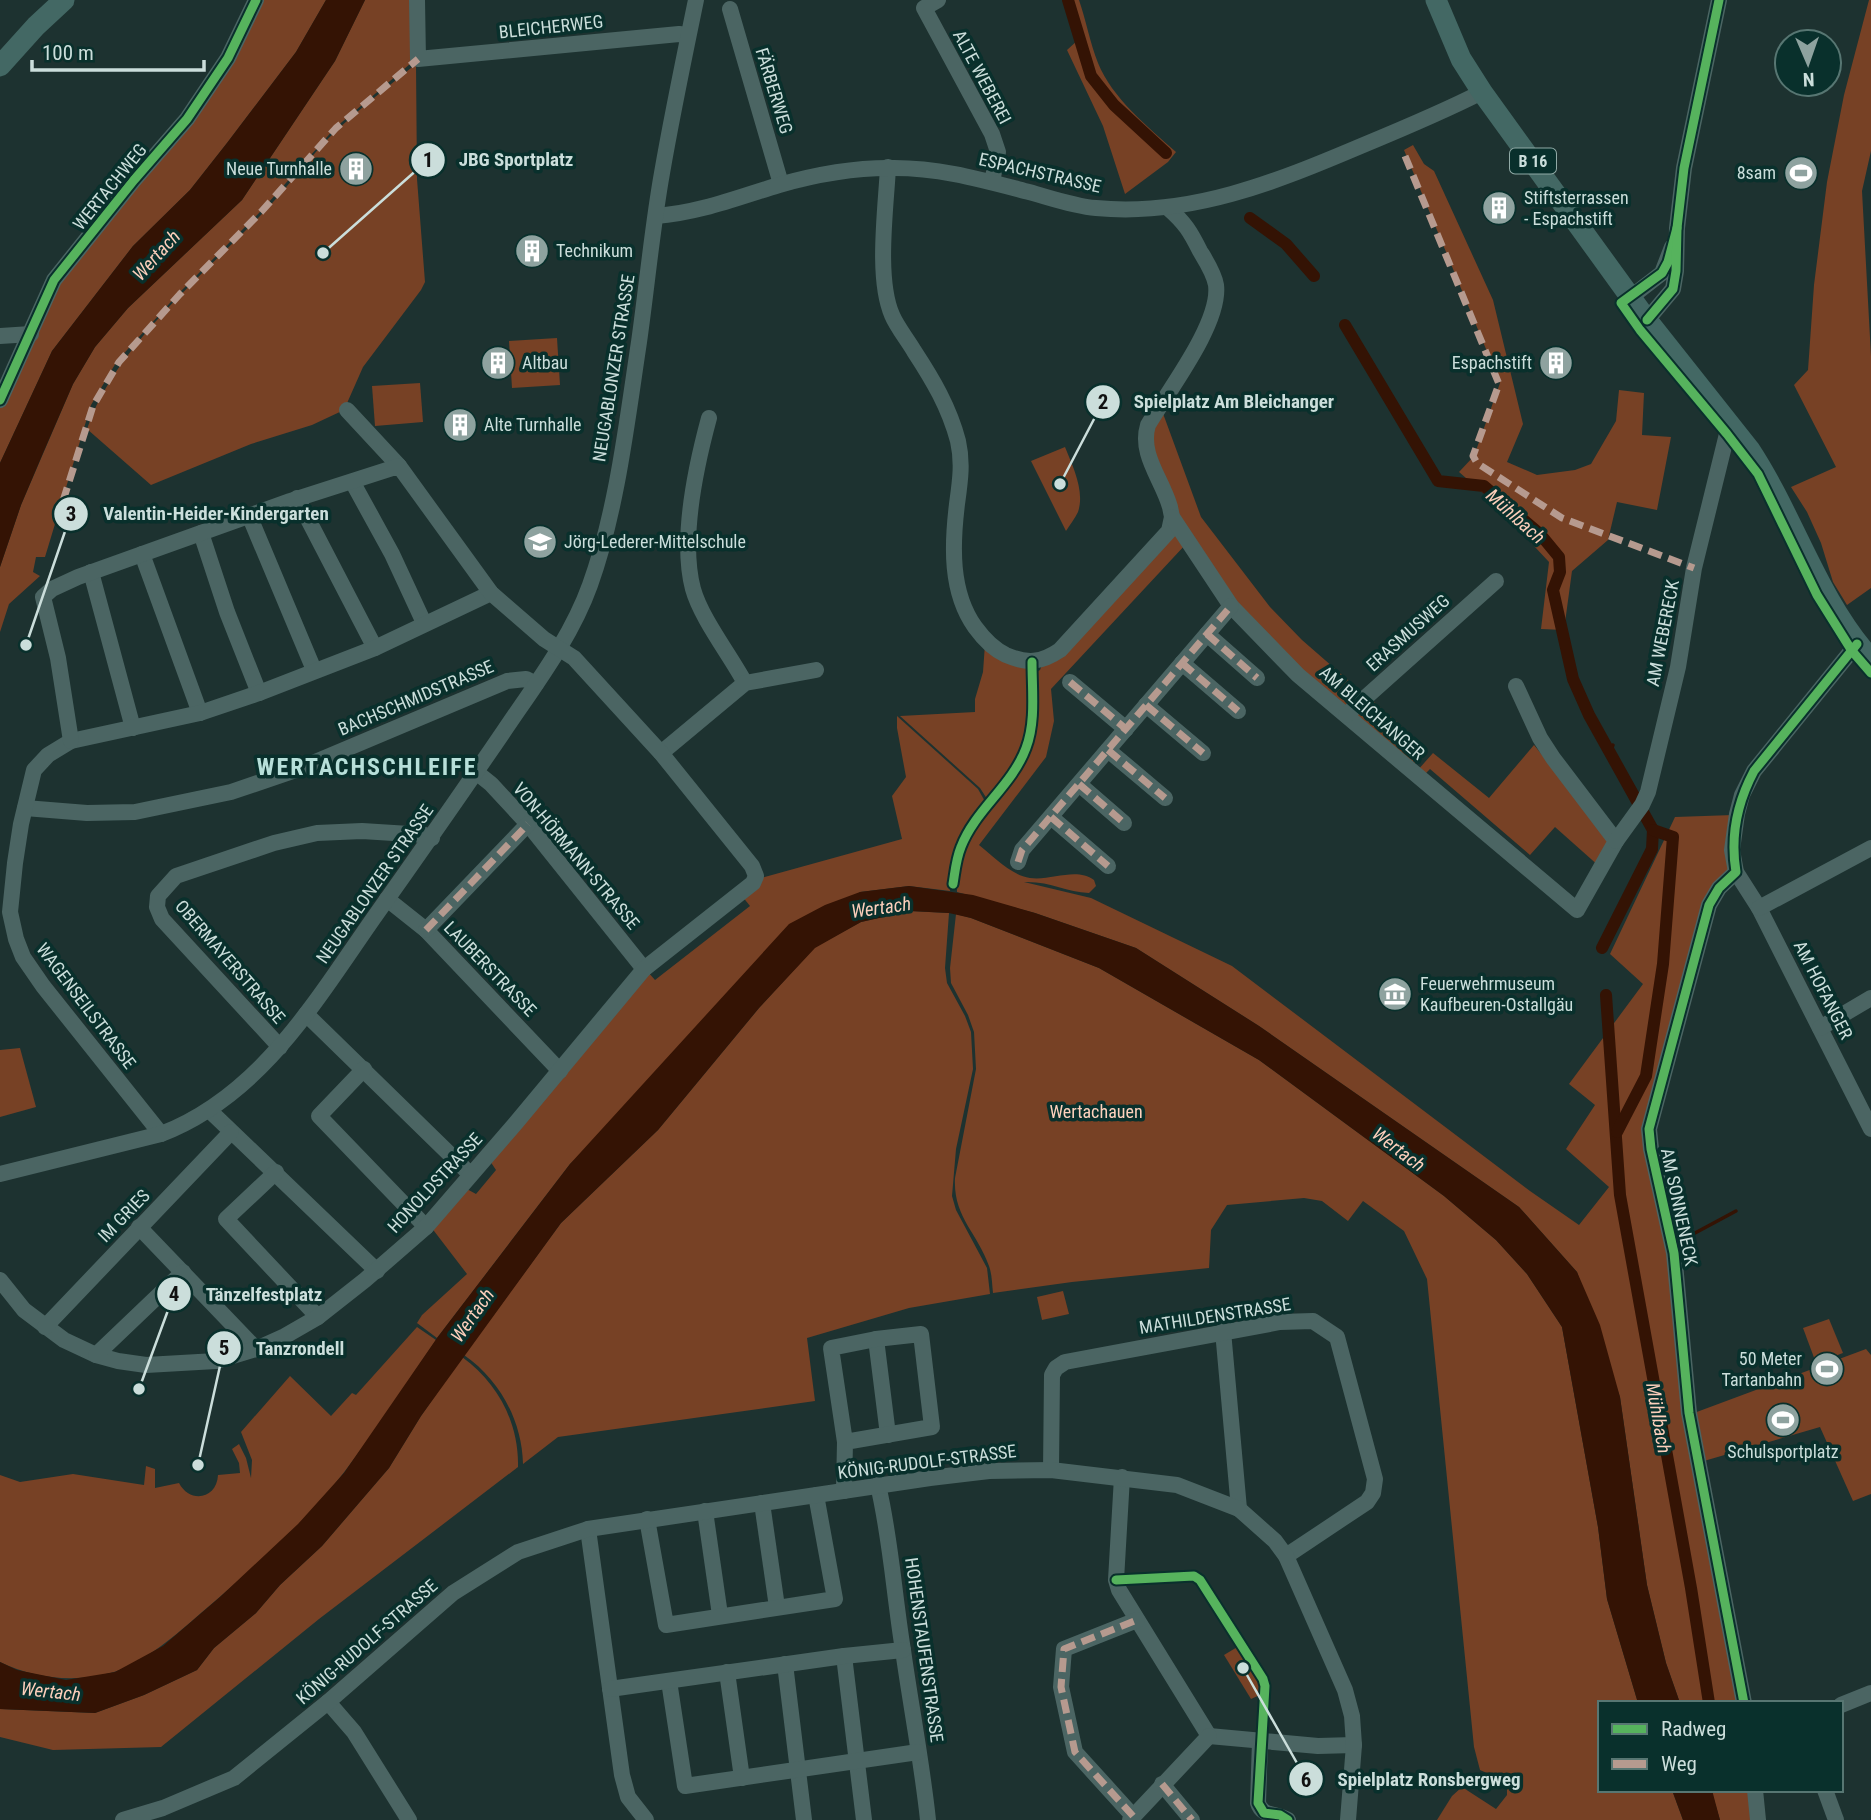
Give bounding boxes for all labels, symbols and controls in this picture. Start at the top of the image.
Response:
street label: BLEICHERWEG [498,11,604,42]
street label: ALTE WEBEREI [949,26,1016,127]
scale bar [32,28,203,72]
north arrow [1773,28,1843,98]
text: 100 m [42,41,94,65]
street label: FÄRBERWEG [751,45,797,136]
text: N [1802,68,1815,91]
street label: WERTACHWEG [68,139,151,234]
callout: JBG Sportplatz [410,140,588,180]
text: 1 [423,148,433,172]
text: JBG Sportplatz [459,148,573,171]
street label: ESPACHSTRASSE [977,148,1103,197]
road number: B 16 [1510,148,1556,174]
building icon: Neue Turnhalle [337,150,375,188]
sports icon: 8sam [1782,154,1820,192]
place label: Neue Turnhalle [226,158,332,179]
place label: 8sam [1737,162,1776,183]
place label: Stiftsterrassen - Espachstift [1524,187,1629,229]
building icon: Stiftsterrassen - Espachstift [1480,189,1518,227]
water label: Wertach [128,225,185,285]
building icon: Technikum [513,232,551,270]
place label: Technikum [556,240,633,261]
street label: NEUGABLONZER STRASSE [588,273,639,463]
building icon: Altbau [479,344,517,382]
building icon: Espachstift [1537,344,1575,382]
place label: Altbau [522,352,568,373]
place label: Espachstift [1452,352,1532,373]
callout: Spielplatz Am Bleichanger [1085,382,1349,422]
text: 2 [1098,390,1108,414]
text: Spielplatz Am Bleichanger [1134,390,1334,413]
building icon: Alte Turnhalle [441,406,479,444]
place label: Alte Turnhalle [484,414,582,435]
water label: Mühlbach [1481,484,1550,549]
callout: Valentin-Heider-Kindergarten [54,494,342,534]
text: 3 [66,502,76,526]
text: Valentin-Heider-Kindergarten [103,502,329,525]
school or university icon: Jörg-Lederer-Mittelschule [521,523,559,561]
place label: Jörg-Lederer-Mittelschule [564,531,746,552]
street label: AM WEBERECK [1642,578,1683,688]
street label: ERASMUSWEG [1362,590,1454,675]
street label: BACHSCHMIDSTRASSE [335,655,497,740]
street label: AM BLEICHANGER [1316,661,1429,764]
district label: WERTACHSCHLEIFE [257,753,477,781]
street label: VON-HÖRMANN-STRASSE [509,778,644,933]
street label: NEUGABLONZER STRASSE [312,800,438,967]
water label: Wertach [850,892,912,923]
street label: OBERMAYERSTRASSE [171,896,290,1028]
street label: LAUBERSTRASSE [440,917,541,1020]
street label: AM HOFANGER [1790,937,1858,1043]
street label: WAGENSEILSTRASSE [32,939,141,1073]
place label: Feuerwehrmuseum Kaufbeuren-Ostallgäu [1420,973,1573,1015]
museum icon: Feuerwehrmuseum Kaufbeuren-Ostallgäu [1376,975,1414,1013]
park label: Wertachauen [1049,1101,1143,1122]
water label: Wertach [1368,1122,1430,1177]
street label: HONOLDSTRASSE [383,1128,486,1237]
street label: AM SONNENECK [1657,1146,1702,1268]
street label: IM GRIES [93,1185,154,1246]
callout: Tänzelfestplatz [156,1274,336,1314]
text: 4 [169,1282,179,1306]
text: Tänzelfestplatz [206,1283,322,1306]
water label: Wertach [446,1284,499,1347]
street label: MATHILDENSTRASSE [1138,1293,1292,1338]
callout: Tanzrondell [207,1328,358,1368]
text: 5 [219,1336,229,1360]
text: Tanzrondell [256,1337,344,1360]
place label: 50 Meter Tartanbahn [1722,1348,1803,1390]
sports icon: 50 Meter Tartanbahn [1808,1350,1846,1388]
water label: Mühlbach [1641,1381,1676,1455]
sports icon: Schulsportplatz [1764,1401,1802,1439]
street label: KÖNIG-RUDOLF-STRASSE [836,1440,1018,1483]
place label: Schulsportplatz [1727,1441,1839,1462]
street label: HOHENSTAUFENSTRASSE [901,1556,948,1744]
street label: KÖNIG-RUDOLF-STRASSE [292,1575,441,1709]
water label: Wertach [20,1677,82,1706]
legend [1598,1701,1843,1792]
text: Radweg [1661,1717,1726,1741]
text: Weg [1661,1752,1697,1776]
callout: Spielplatz Ronsbergweg [1289,1759,1535,1799]
text: 6 [1301,1768,1311,1792]
text: Spielplatz Ronsbergweg [1337,1768,1521,1791]

